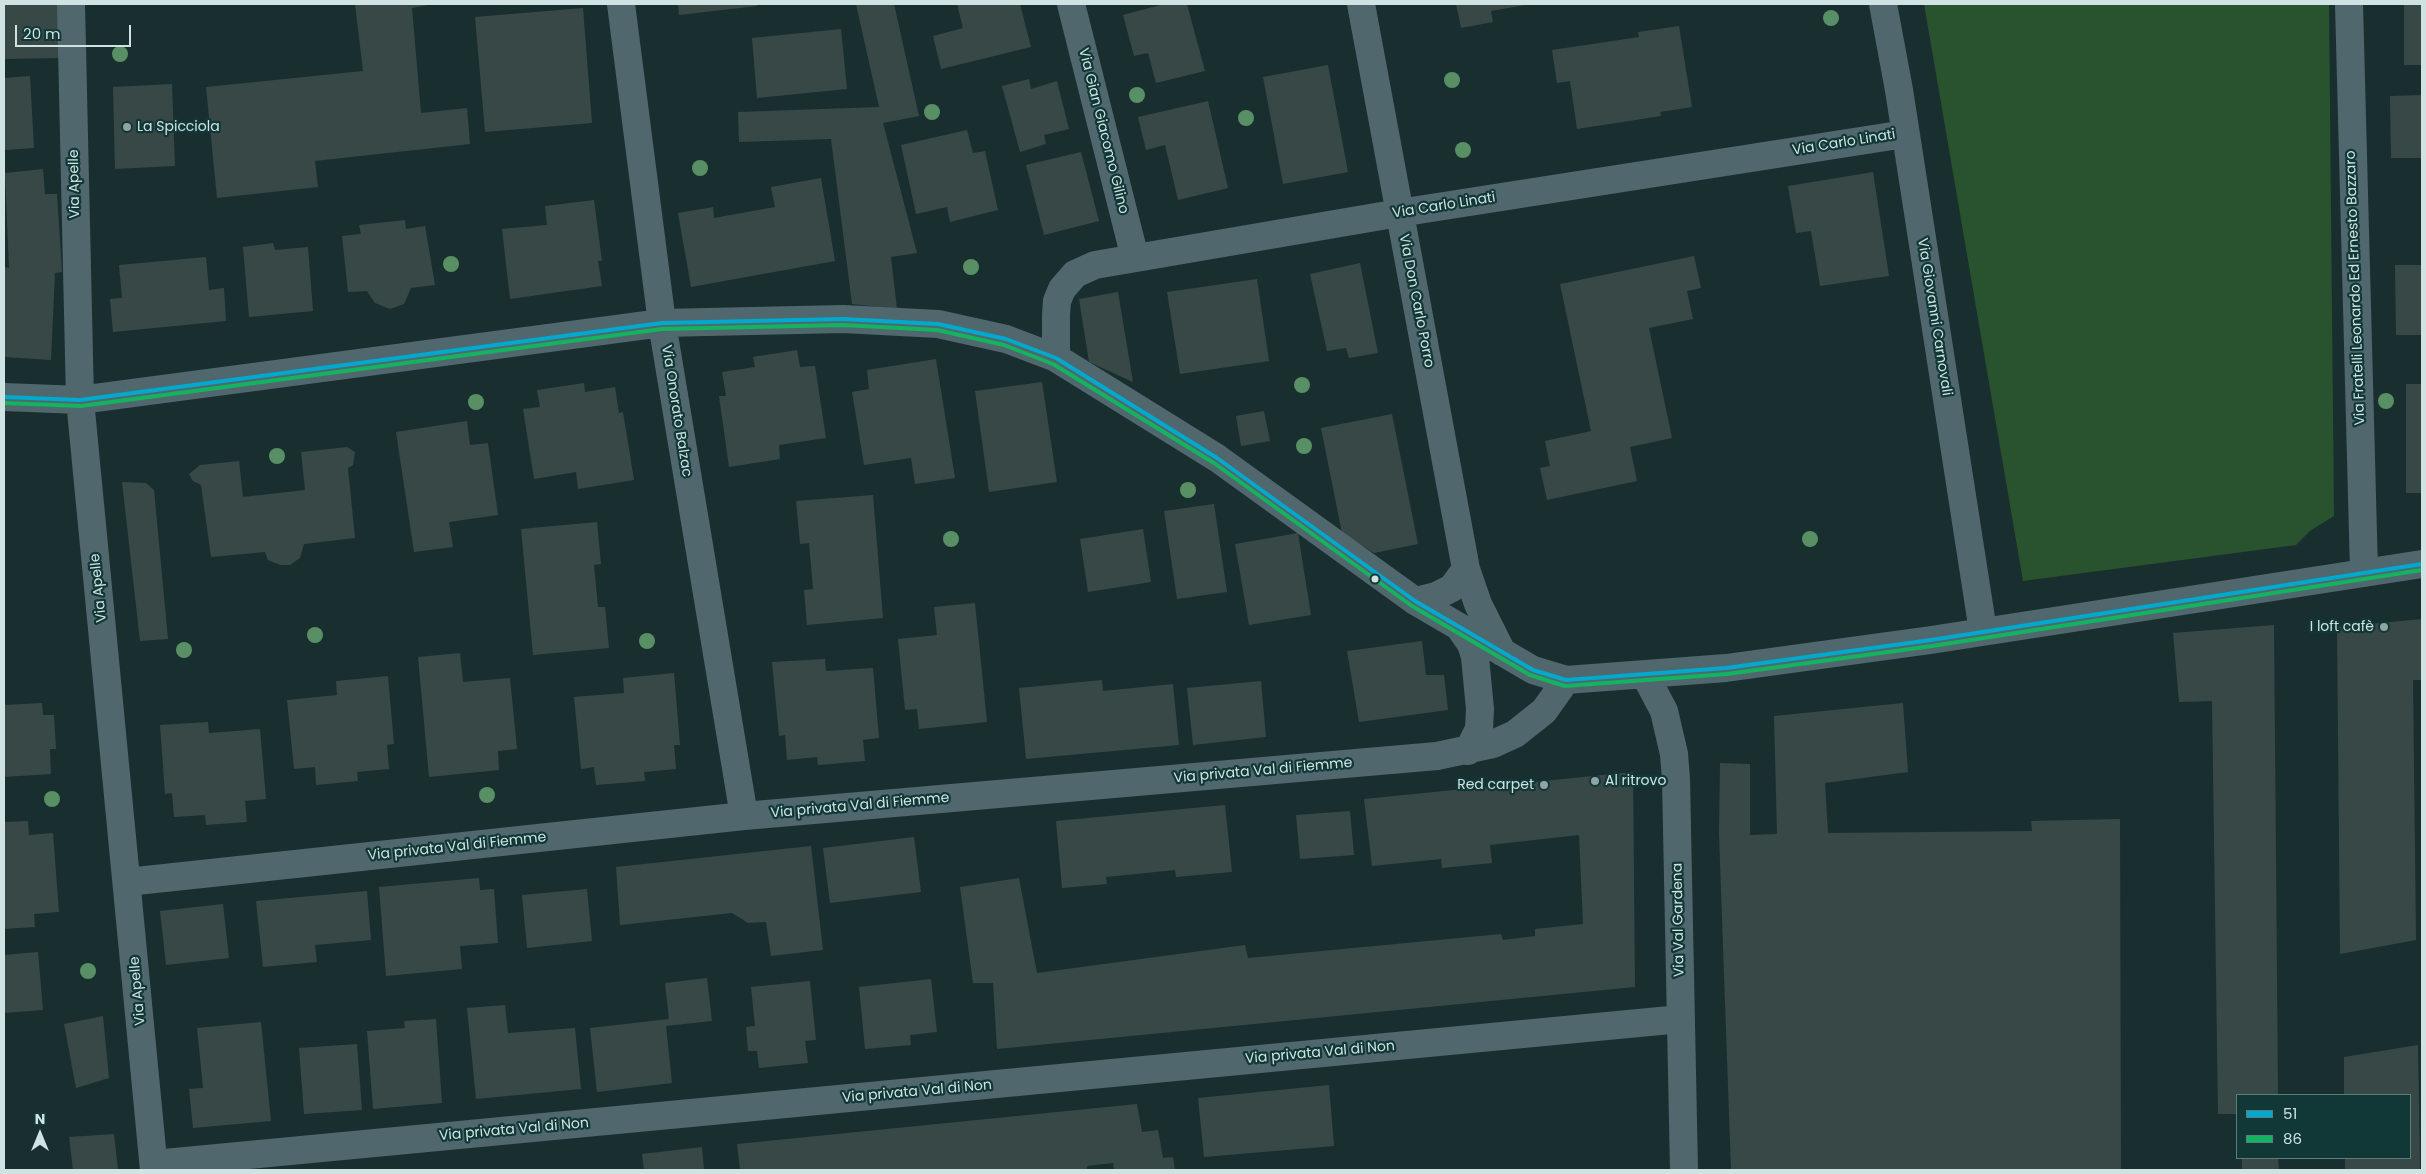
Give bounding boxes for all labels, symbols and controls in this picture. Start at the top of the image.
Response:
scale bar [18,15,134,47]
text: 20 m [23,23,61,44]
street label: Via Gian Giacomo Gilino [1074,46,1132,216]
place label: La Spicciola [137,119,220,135]
marker: La Spicciola [121,121,133,133]
street label: Via Carlo Linati [1791,127,1897,159]
street label: Via Apelle [66,149,84,219]
street label: Via Fratelli Leonardo Ed Ernesto Bazzaro [2343,150,2369,426]
street label: Via Carlo Linati [1391,190,1497,222]
street label: Via Don Carlo Porro [1395,233,1437,369]
street label: Via Giovanni Carnovali [1913,237,1955,397]
street label: Via Onorato Balzac [657,344,695,478]
street label: Via Apelle [87,553,111,623]
unlabelled marker [1370,574,1380,584]
place label: I loft cafè [2310,619,2374,635]
marker: I loft cafè [2378,621,2390,633]
street label: Via privata Val di Fiemme [1173,755,1353,787]
place label: Al ritrovo [1605,773,1666,789]
marker: Al ritrovo [1589,775,1601,787]
place label: Red carpet [1457,777,1534,793]
marker: Red carpet [1538,779,1550,791]
street label: Via privata Val di Fiemme [770,790,950,822]
street label: Via privata Val di Fiemme [367,829,547,865]
street label: Via Val Gardena [1670,863,1688,977]
street label: Via Apelle [127,956,149,1026]
street label: Via privata Val di Non [1244,1038,1396,1068]
street label: Via privata Val di Non [841,1077,993,1107]
legend [2236,1094,2411,1159]
text: 51 [2283,1103,2297,1124]
north arrow [15,1109,65,1159]
text: N [35,1109,45,1129]
street label: Via privata Val di Non [438,1115,590,1145]
text: 86 [2283,1128,2302,1149]

